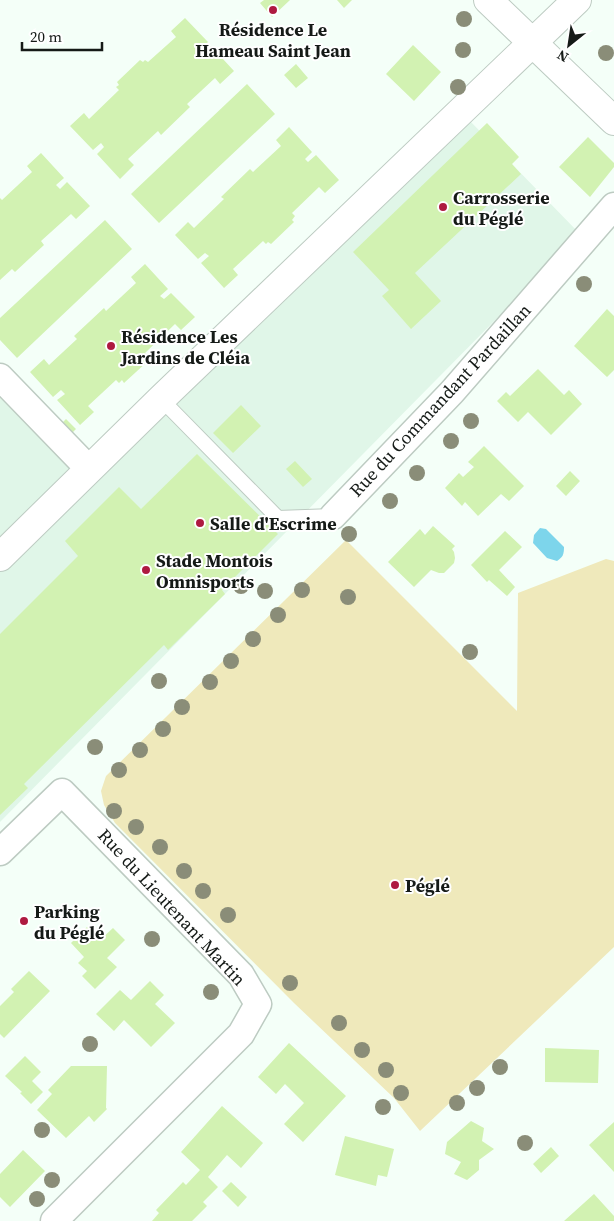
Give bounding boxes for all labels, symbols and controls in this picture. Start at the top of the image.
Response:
marker: Résidence Le Hameau Saint Jean [267,4,279,16]
place label: Résidence Le Hameau Saint Jean [195,17,351,63]
scale bar [22,20,102,52]
north arrow [544,20,594,70]
text: 20 m [30,26,62,47]
text: N [553,45,572,67]
place label: Carrosserie du Péglé [453,185,550,231]
marker: Carrosserie du Péglé [437,201,449,213]
street label: Rue du Commandant Pardaillan [344,298,536,502]
place label: Résidence Les Jardins de Cléia [120,324,250,370]
marker: Résidence Les Jardins de Cléia [105,340,117,352]
place label: Salle d'Escrime [210,511,337,536]
marker: Salle d'Escrime [194,517,206,529]
place label: Stade Montois Omnisports [156,548,273,594]
marker: Stade Montois Omnisports [140,564,152,576]
street label: Rue du Lieutenant Martin [92,823,252,991]
place label: Péglé [405,873,450,898]
marker: Péglé [389,879,401,891]
place label: Parking du Péglé [34,899,104,945]
marker: Parking du Péglé [18,915,30,927]

